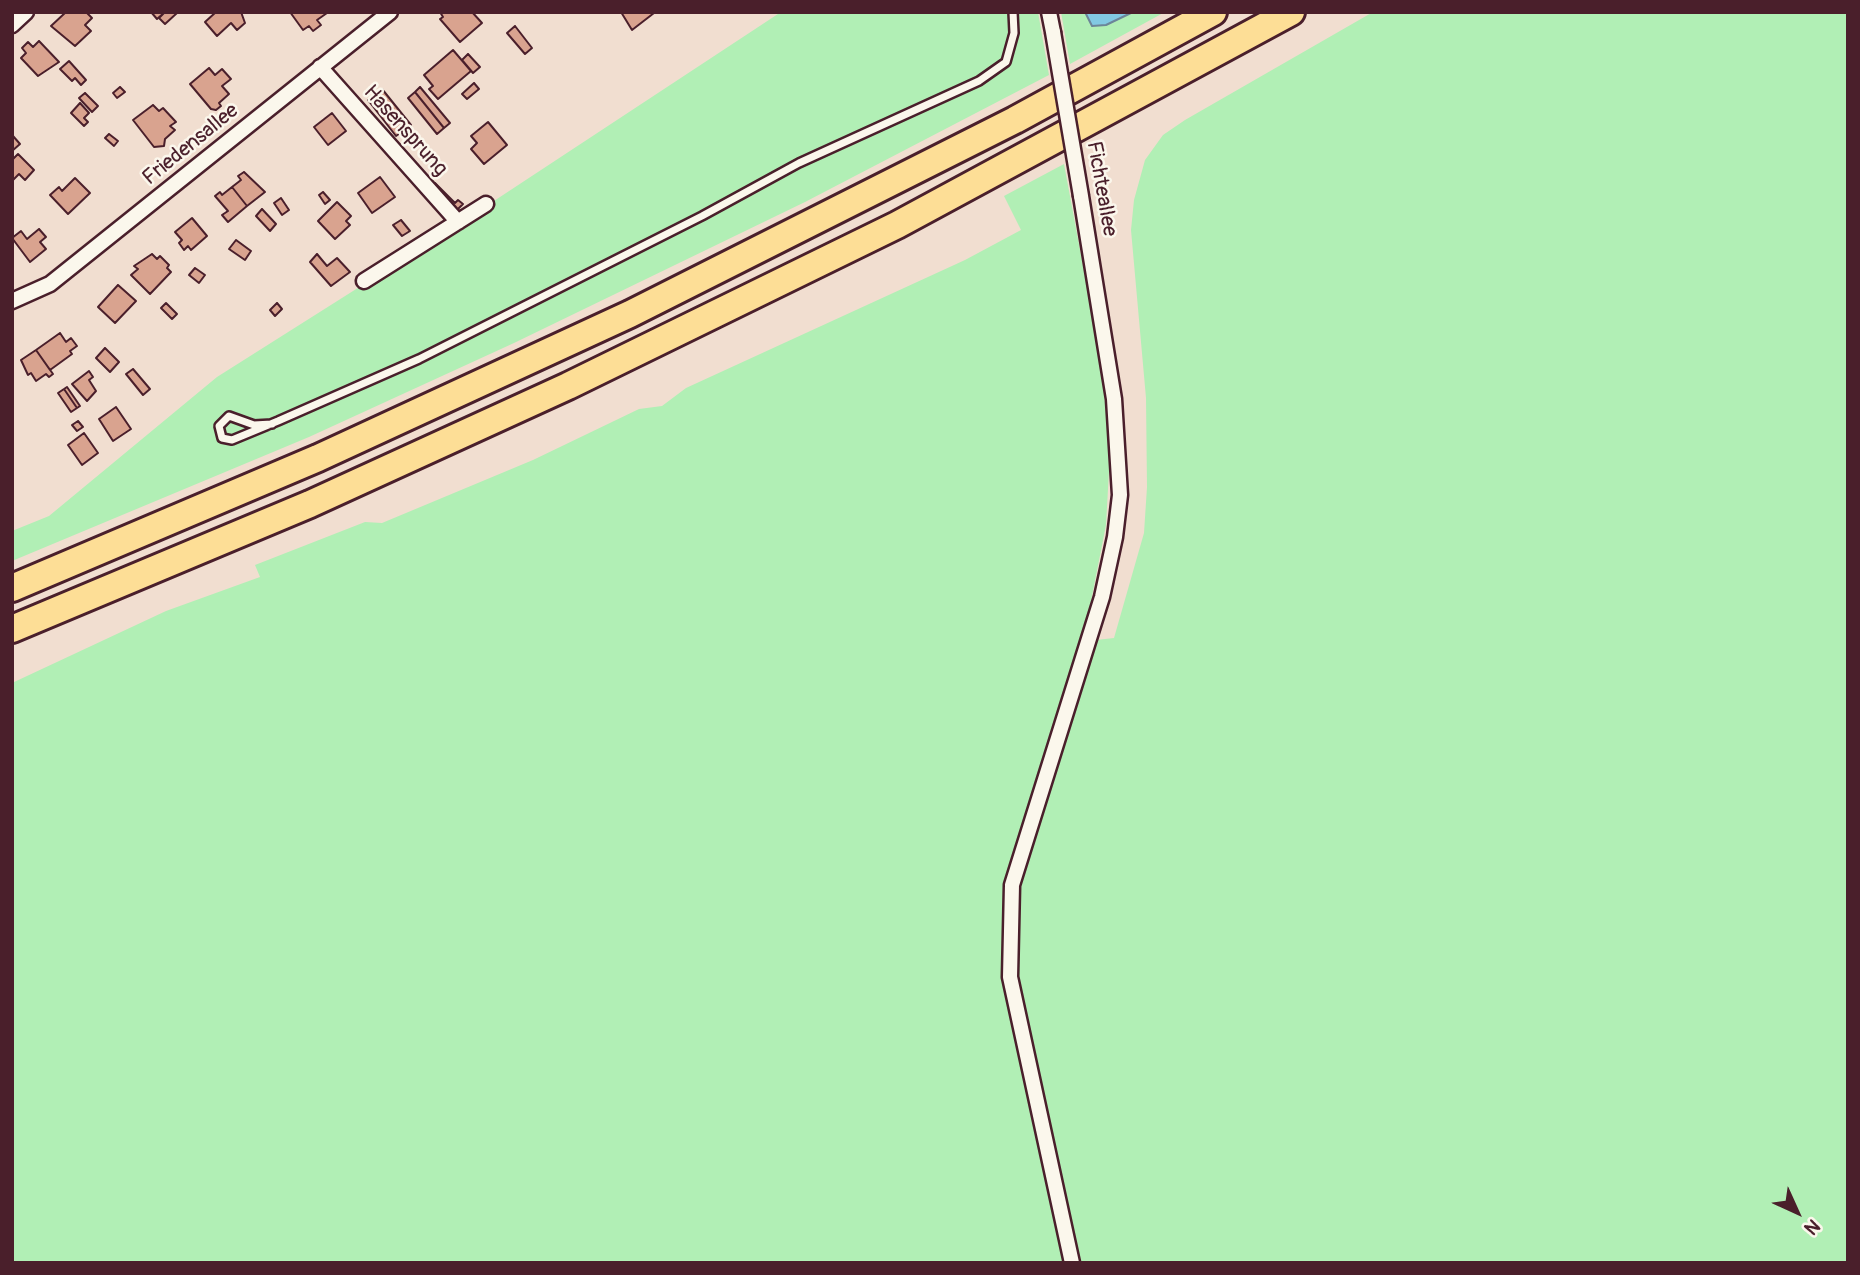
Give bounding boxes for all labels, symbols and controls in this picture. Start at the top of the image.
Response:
street label: Hasensprung [358,80,452,182]
street label: Friedensallee [138,99,244,191]
street label: Fichteallee [1080,139,1122,239]
north arrow [1762,1177,1832,1247]
text: N [1799,1214,1825,1240]

